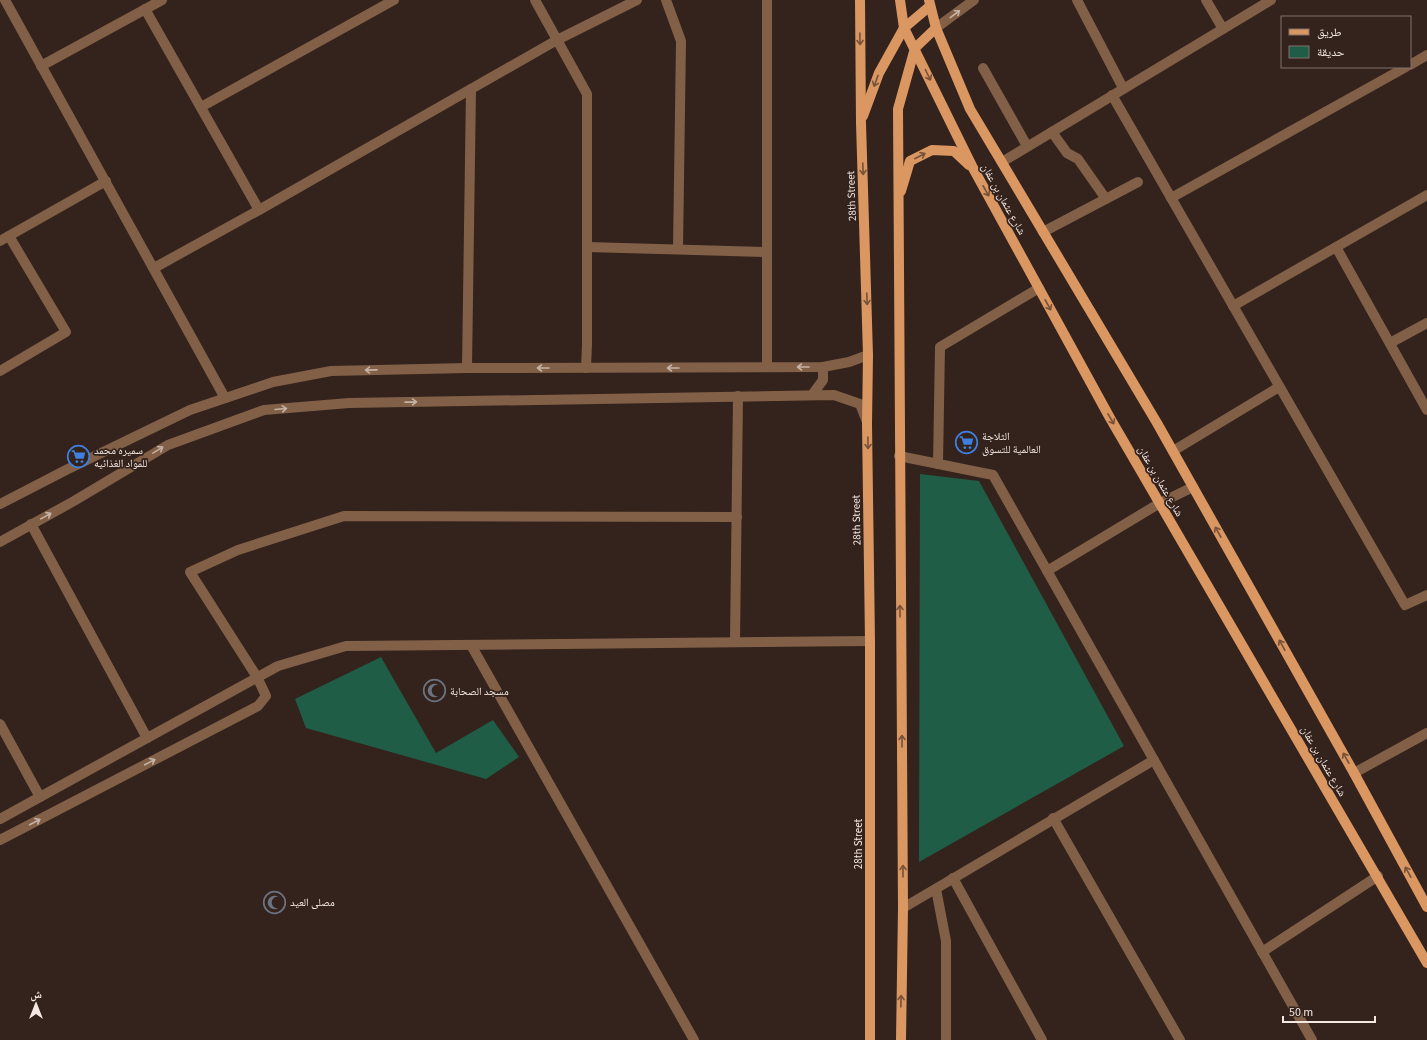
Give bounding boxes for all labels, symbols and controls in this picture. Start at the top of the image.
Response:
one-way arrow [949,9,960,18]
legend [1281,16,1411,68]
text: طريق [1317,24,1342,41]
one-way arrow [856,32,863,45]
text: حديقة [1317,44,1345,61]
one-way arrow [925,69,932,81]
one-way arrow [872,75,879,88]
one-way arrow [914,151,926,159]
street label: شارع عثمان بن عفان [978,161,1029,238]
one-way arrow [859,162,866,175]
street label: 28th Street [843,170,860,221]
one-way arrow [982,185,990,197]
one-way arrow [863,292,870,305]
one-way arrow [1045,299,1053,311]
one-way arrow [797,363,810,371]
one-way arrow [537,364,550,372]
one-way arrow [667,364,680,372]
one-way arrow [365,366,378,374]
one-way arrow [404,398,417,405]
one-way arrow [274,405,287,412]
one-way arrow [1107,413,1115,425]
supermarket icon: الثلاجة العالمية للتسوق [954,429,980,455]
place label: الثلاجة العالمية للتسوق [982,429,1041,457]
one-way arrow [864,436,871,449]
supermarket icon: سميره محمد للمواد الغذائيه [66,443,92,469]
place label: سميره محمد للمواد الغذائيه [94,443,147,471]
street label: شارع عثمان بن عفان [1134,443,1187,519]
one-way arrow [152,446,164,454]
street label: 28th Street [849,494,864,545]
one-way arrow [40,512,52,519]
one-way arrow [1214,526,1222,538]
one-way arrow [897,605,904,618]
one-way arrow [1278,639,1285,651]
mosque icon: مسجد الصحابة [422,678,448,704]
place label: مسجد الصحابة [450,684,509,699]
street label: شارع عثمان بن عفان [1297,723,1350,799]
one-way arrow [898,735,906,748]
one-way arrow [1341,753,1349,765]
one-way arrow [144,758,156,766]
one-way arrow [28,818,40,826]
street label: 28th Street [851,819,866,869]
one-way arrow [899,865,907,878]
one-way arrow [1404,867,1412,879]
mosque icon: مصلى العيد [261,889,287,915]
place label: مصلى العيد [290,895,335,910]
north arrow [16,984,56,1024]
text: ش [30,987,42,1002]
one-way arrow [897,995,905,1008]
scale bar [1283,998,1375,1024]
text: 50 m [1289,1004,1313,1021]

